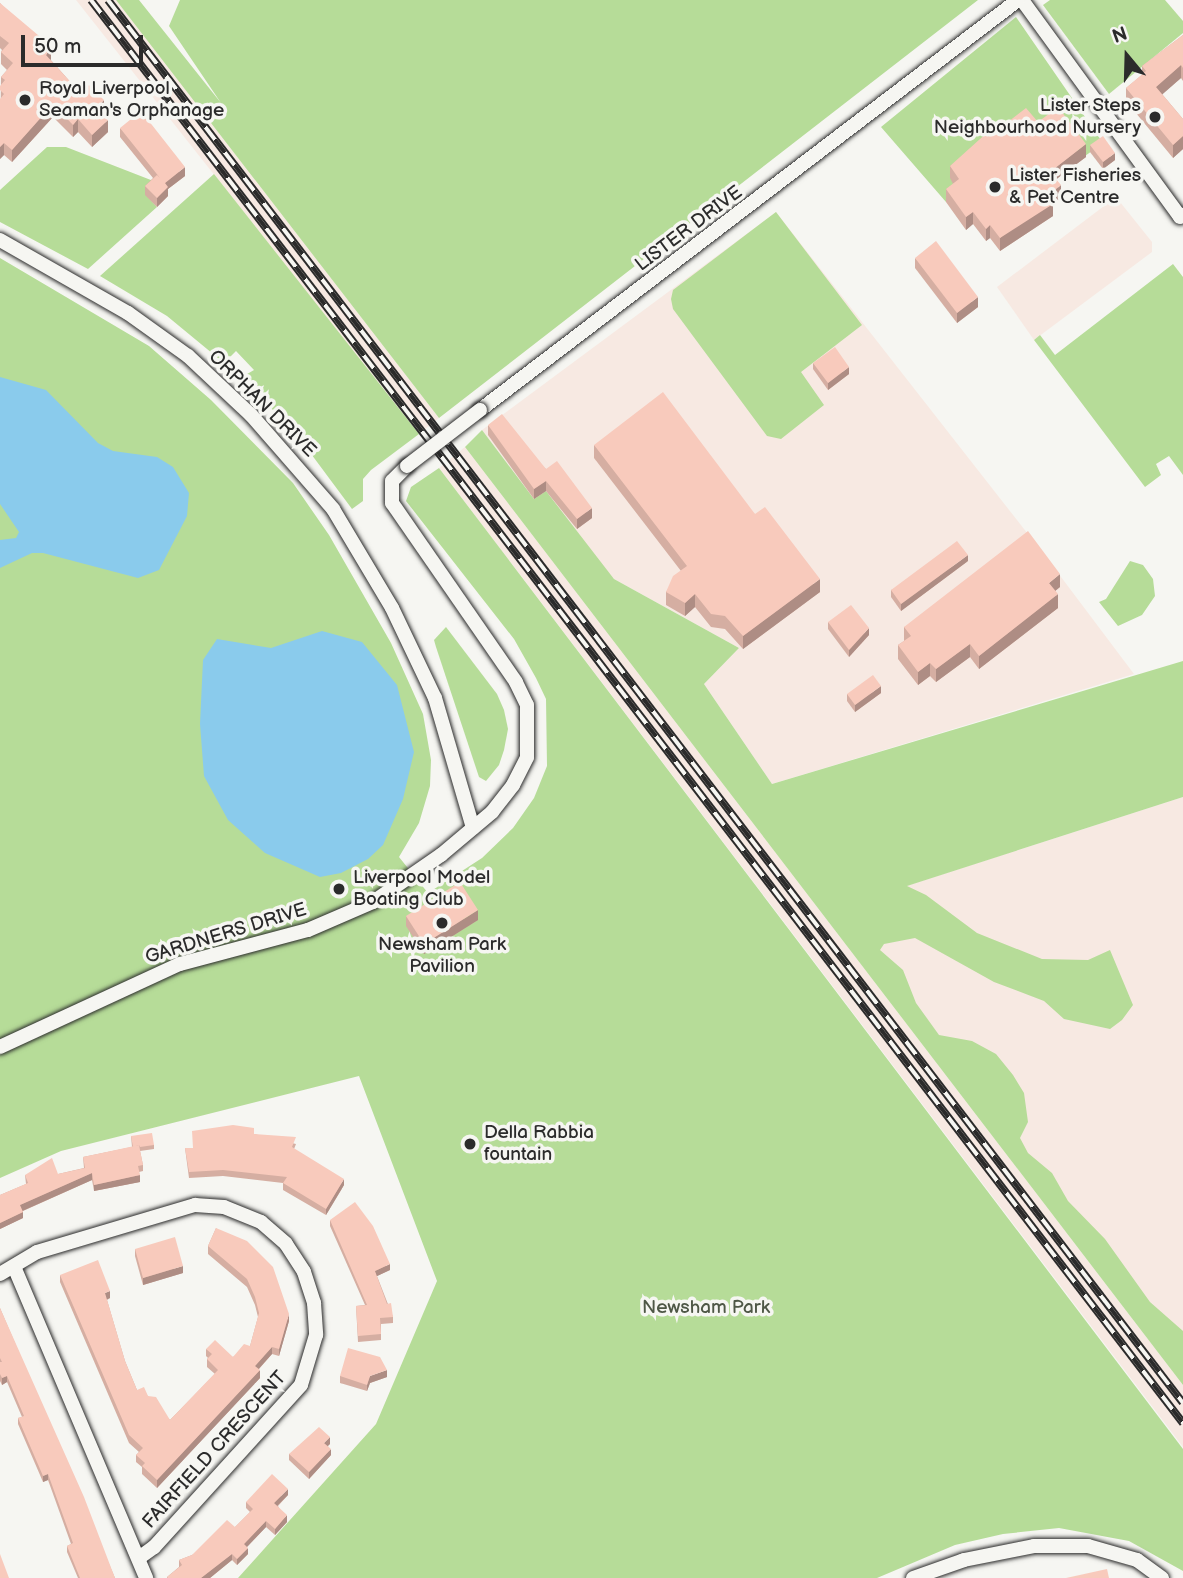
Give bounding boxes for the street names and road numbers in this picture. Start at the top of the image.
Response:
street label: LISTER DRIVE [631,181,747,277]
street label: ORPHAN DRIVE [204,346,320,462]
street label: GARDNERS DRIVE [143,899,309,969]
street label: FAIRFIELD CRESCENT [138,1367,292,1533]

